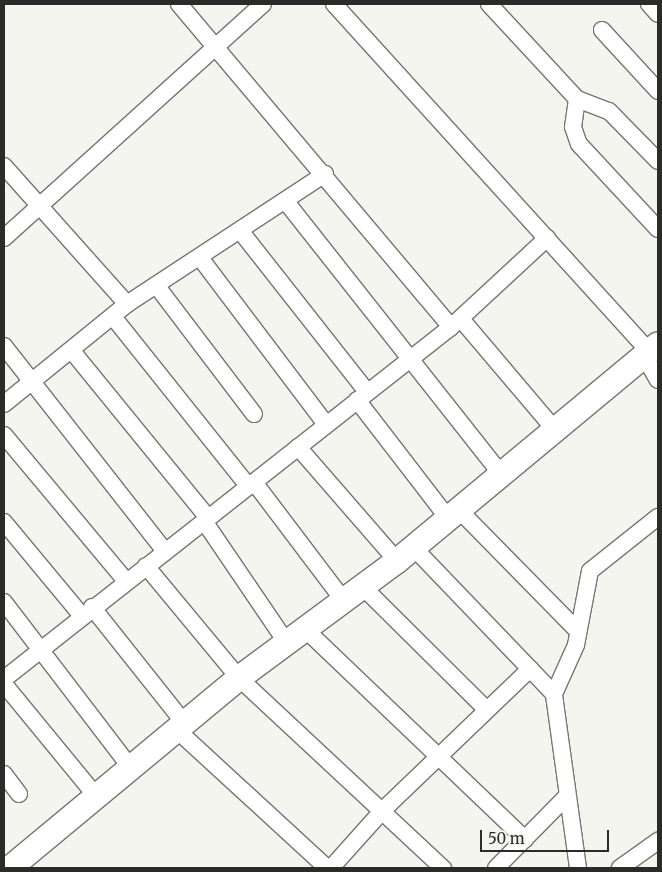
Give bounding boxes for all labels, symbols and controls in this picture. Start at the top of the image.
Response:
scale bar [482,820,611,852]
text: 50 m [488,829,525,848]

